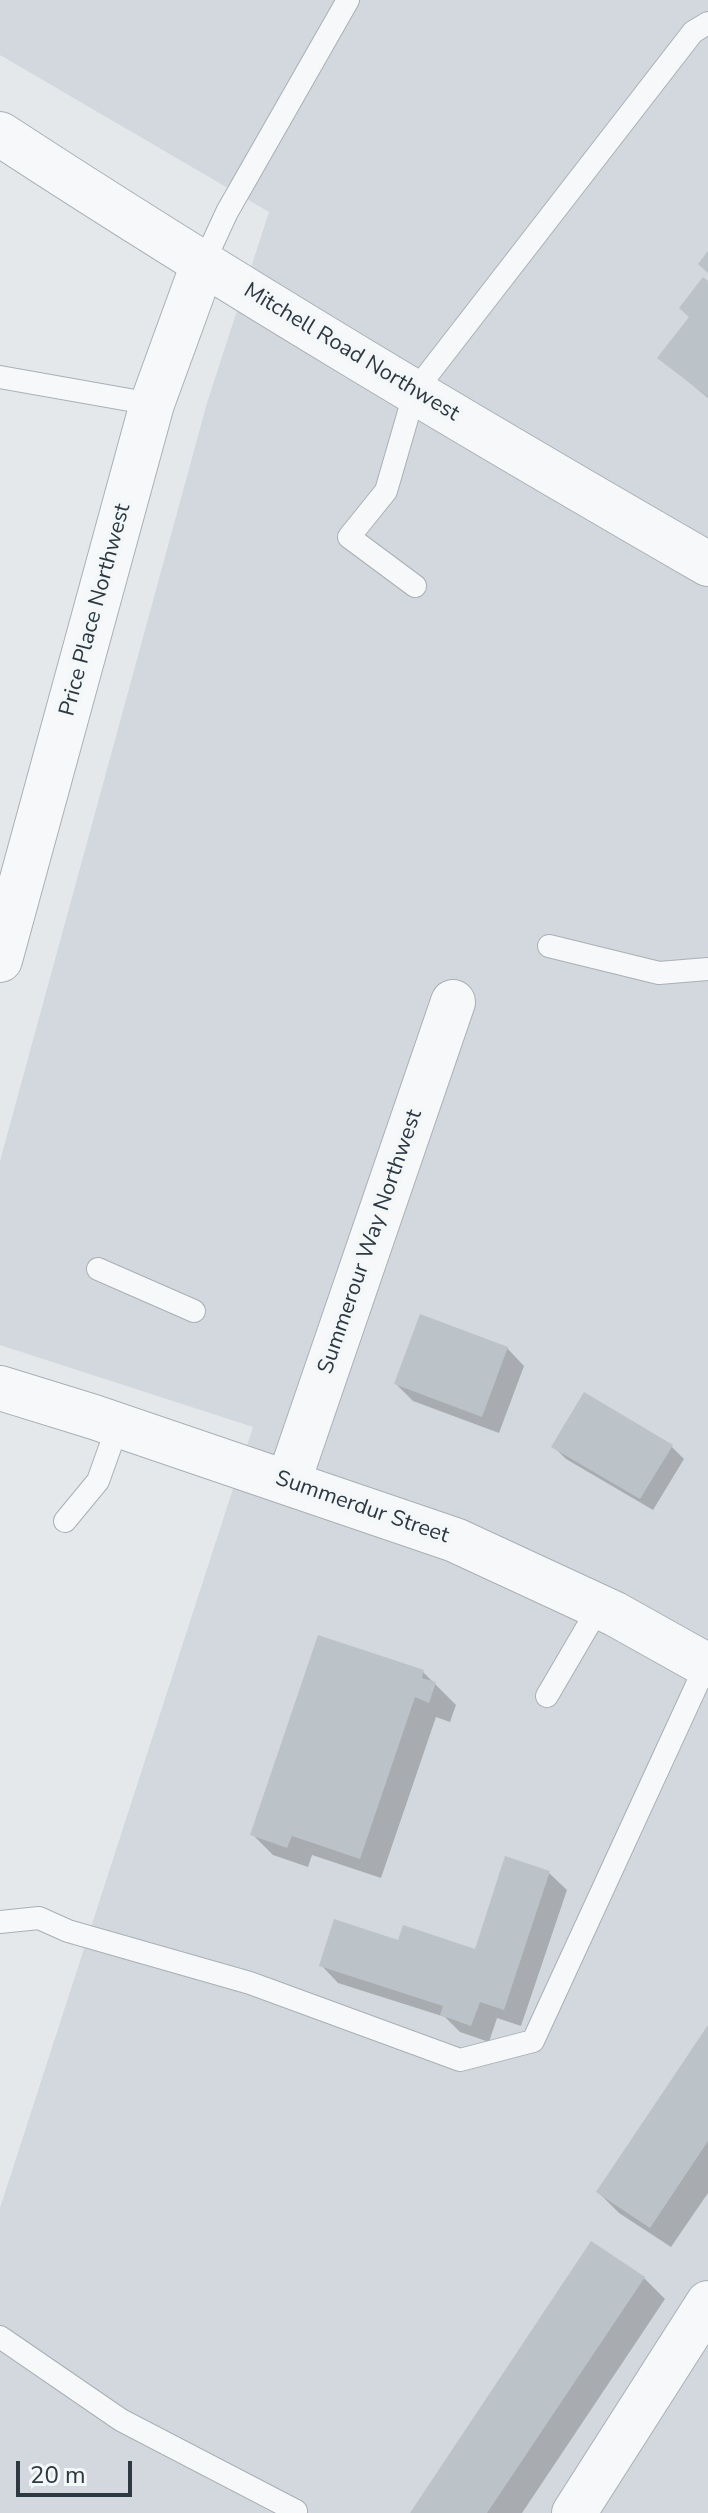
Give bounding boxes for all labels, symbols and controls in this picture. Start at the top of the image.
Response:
street label: Mitchell Road Northwest [238,278,464,428]
street label: Price Place Northwest [55,501,137,719]
street label: Summerour Way Northwest [313,1106,429,1378]
street label: Summerdur Street [272,1466,452,1550]
scale bar [20,2445,136,2495]
text: 20 m [30,2459,86,2491]

